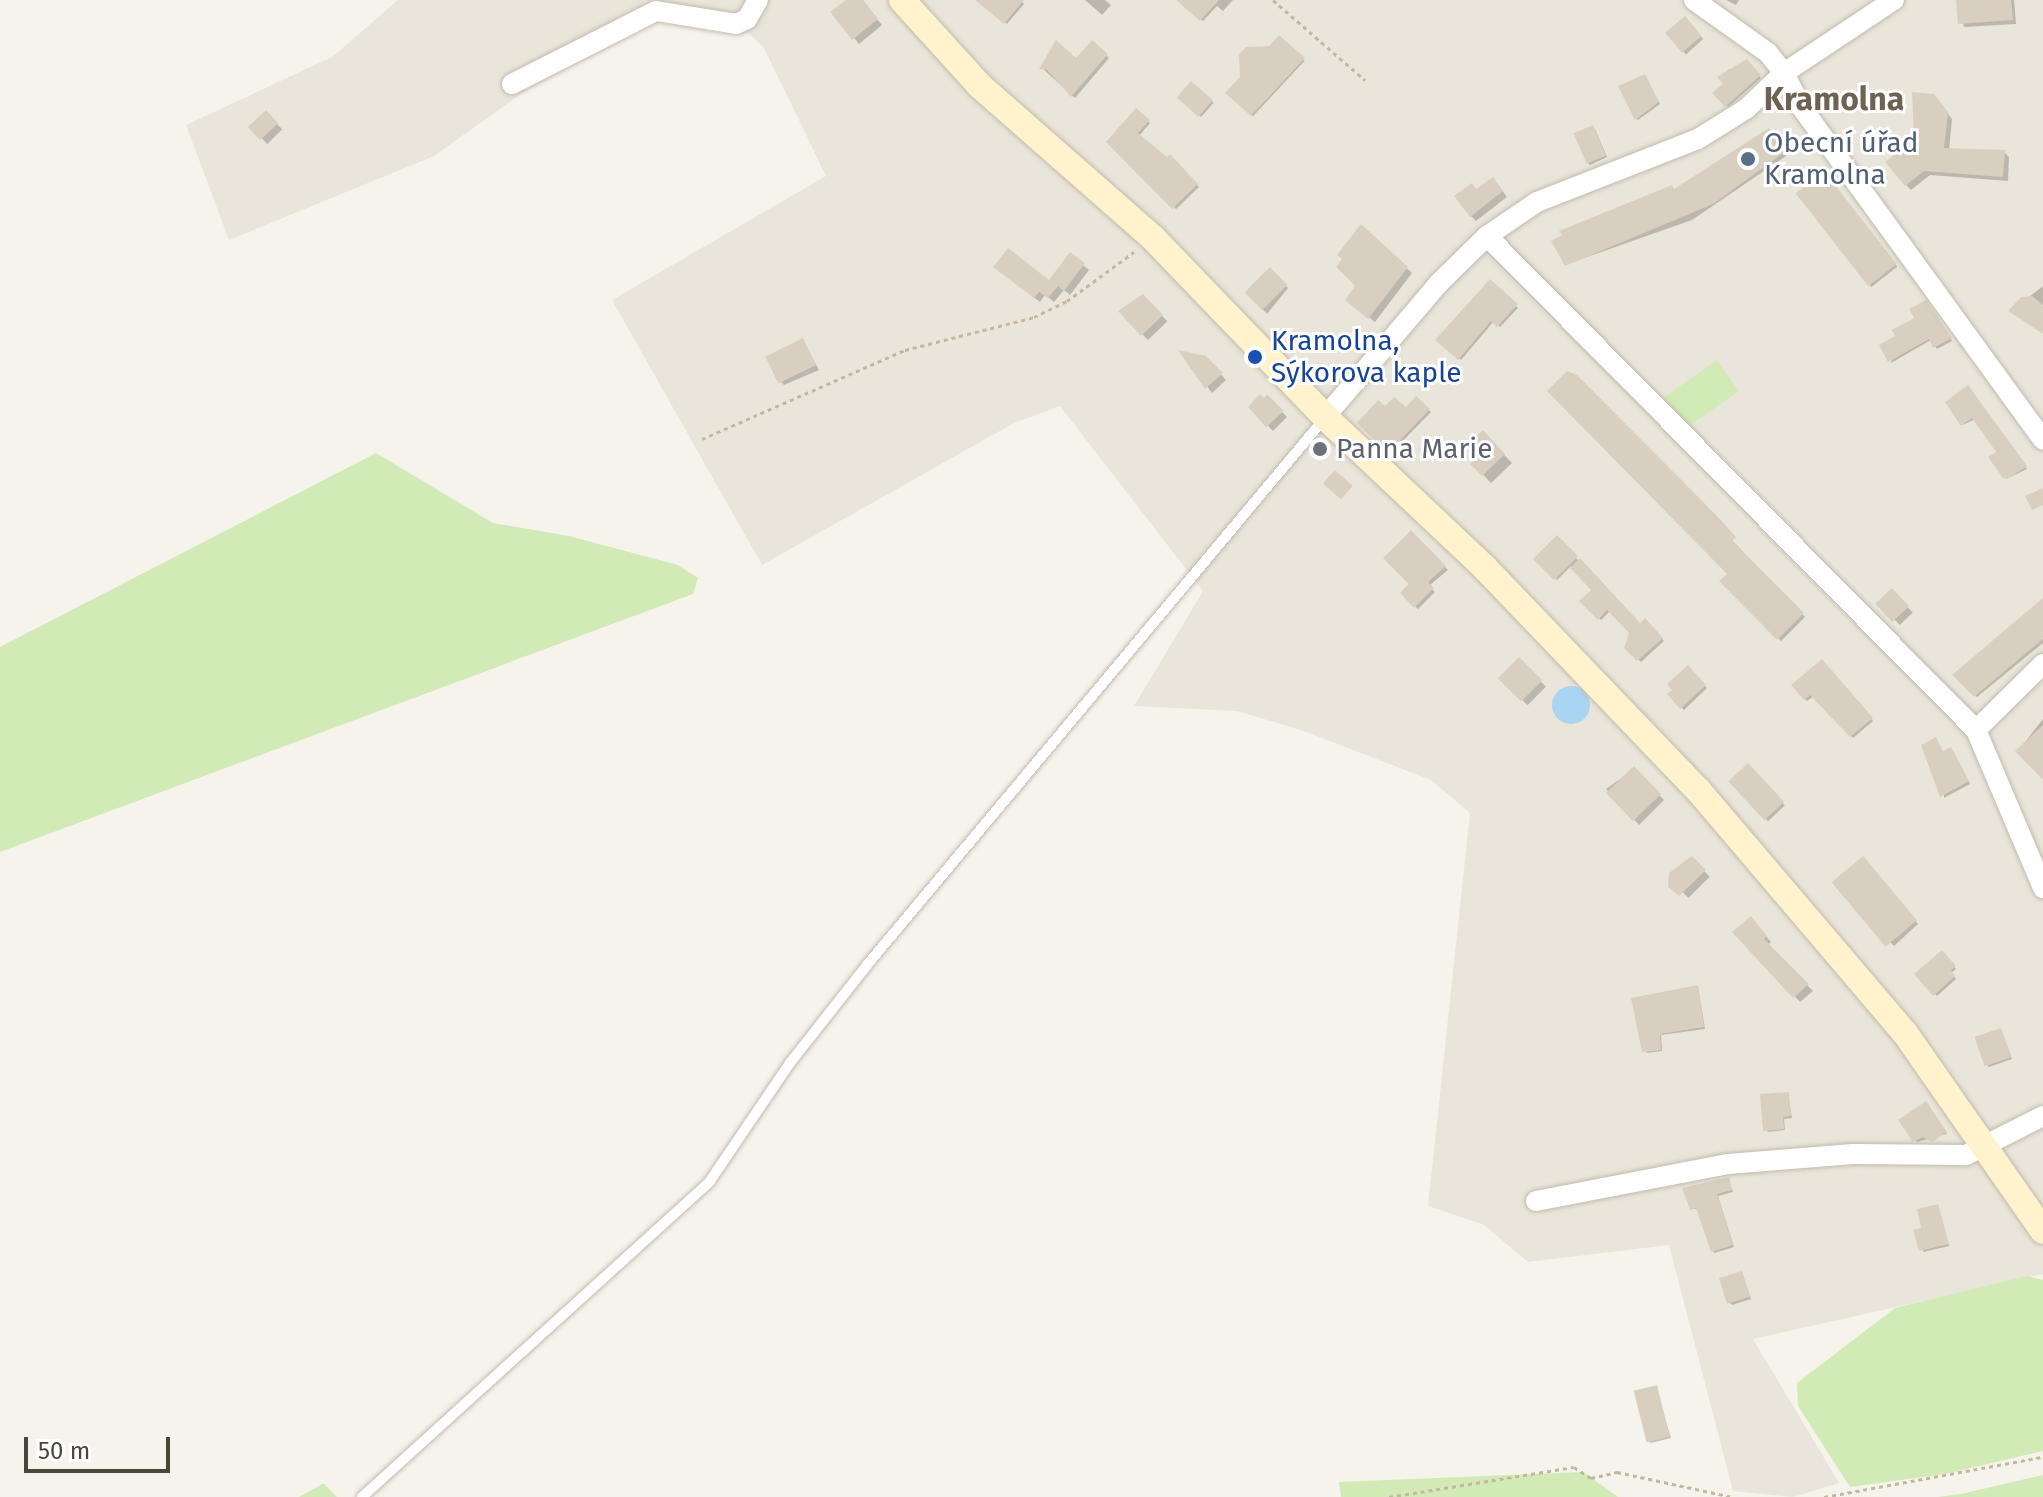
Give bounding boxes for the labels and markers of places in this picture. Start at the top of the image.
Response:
place label: Obecní úřad Kramolna [1764,126,1918,192]
marker: Obecní úřad Kramolna [1739,150,1757,168]
place label: Kramolna, Sýkorova kaple [1271,324,1461,390]
marker: Kramolna, Sýkorova kaple [1246,348,1264,366]
place label: Panna Marie [1336,432,1492,466]
marker: Panna Marie [1311,440,1329,458]

